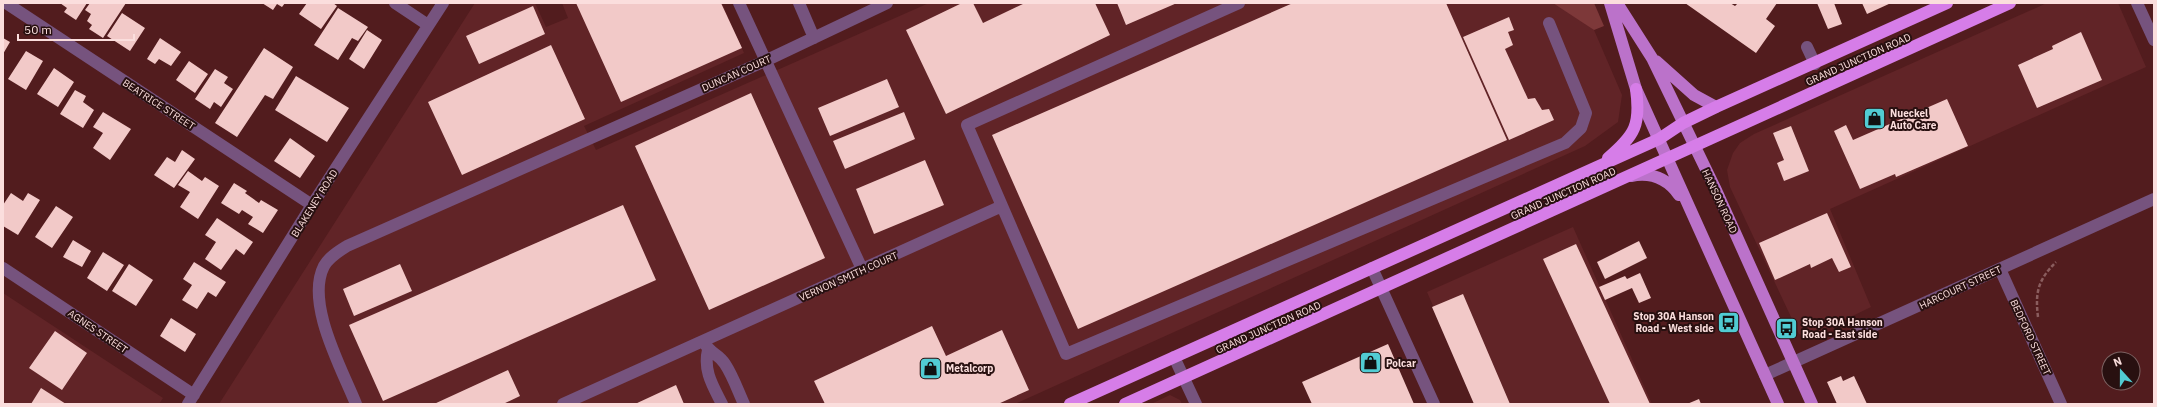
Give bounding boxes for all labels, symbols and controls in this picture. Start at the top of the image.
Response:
scale bar [18,16,134,42]
text: 50 m [24,22,52,37]
street label: GRAND JUNCTION ROAD [1804,30,1913,88]
street label: DUNCAN COURT [700,52,773,95]
street label: BEATRICE STREET [120,76,198,133]
shop icon: Nueckel Auto Care [1861,106,1887,132]
place label: Nueckel Auto Care [1890,107,1937,132]
street label: GRAND JUNCTION ROAD [1509,164,1618,222]
street label: BLAKENEY ROAD [288,167,341,240]
street label: HANSON ROAD [1699,167,1740,236]
street label: VERNON SMITH COURT [797,249,900,304]
street label: HARCOURT STREET [1917,263,2004,312]
street label: BEDFORD STREET [2007,297,2054,377]
street label: GRAND JUNCTION ROAD [1214,298,1323,356]
street label: AGNES STREET [65,307,130,356]
bus stop icon: Stop 30A Hanson Road - West side [1716,309,1742,335]
place label: Stop 30A Hanson Road - West side [1633,310,1714,335]
bus stop icon: Stop 30A Hanson Road - East side [1774,315,1800,341]
place label: Stop 30A Hanson Road - East side [1802,316,1883,341]
shop icon: Polcar [1357,350,1383,376]
north arrow [2101,351,2141,391]
text: N [2111,354,2124,370]
shop icon: Metalcorp [917,355,943,381]
place label: Polcar [1386,357,1416,370]
place label: Metalcorp [946,362,993,375]

